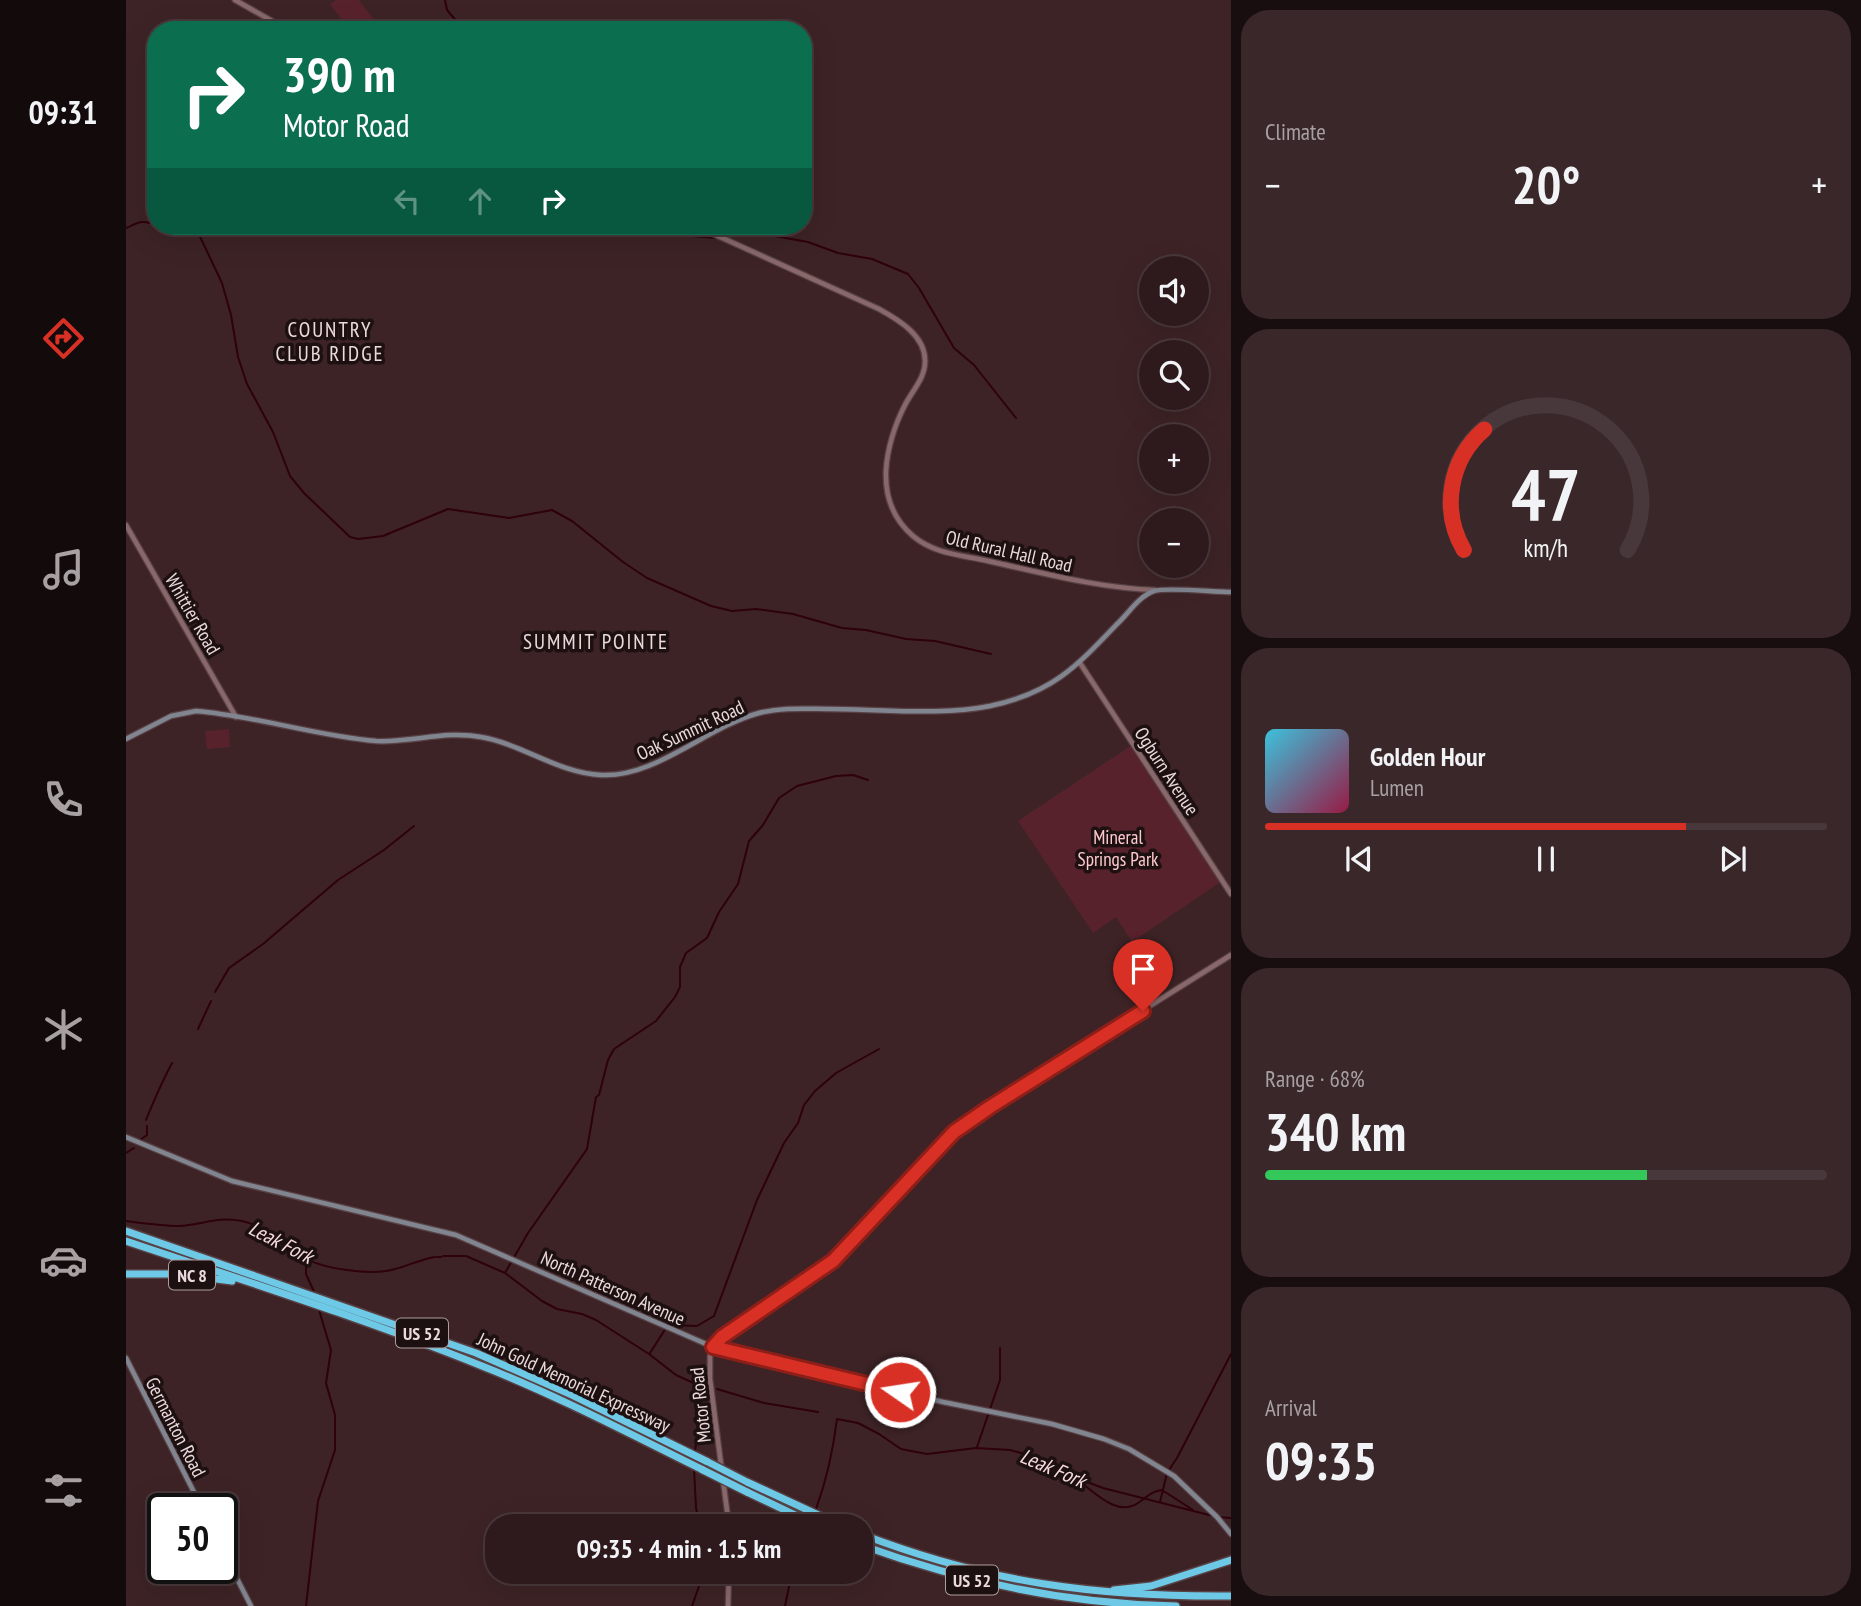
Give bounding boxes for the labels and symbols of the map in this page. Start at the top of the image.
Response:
district label: COUNTRY CLUB RIDGE [276,316,384,367]
street label: Old Rural Hall Road [944,525,1074,577]
street label: Whittier Road [160,569,226,659]
district label: SUMMIT POINTE [523,628,669,655]
street label: Oak Summit Road [632,695,748,765]
street label: Ogburn Avenue [1130,722,1204,820]
park label: Mineral Springs Park [1078,825,1159,871]
pin [1113,939,1173,1011]
water label: Leak Fork [244,1214,320,1271]
street label: North Patterson Avenue [537,1245,689,1331]
road number: NC 8 [169,1260,215,1290]
road number: US 52 [396,1318,448,1348]
street label: John Gold Memorial Expressway [473,1326,675,1438]
position arrow [863,1355,937,1429]
street label: Motor Road [684,1366,716,1444]
street label: Germanton Road [141,1373,211,1481]
water label: Leak Fork [1016,1442,1092,1495]
speed limit sign: 50 [147,1493,238,1584]
road number: US 52 [946,1566,998,1595]

